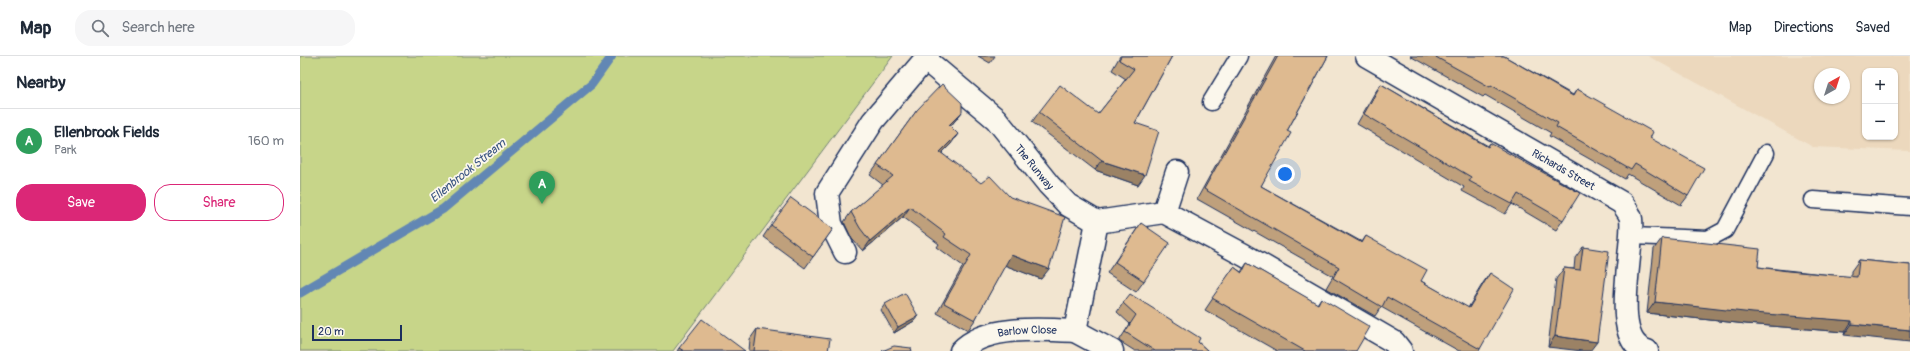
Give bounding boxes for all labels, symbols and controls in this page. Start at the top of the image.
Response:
search box [75,10,355,46]
text: Map [20,16,51,40]
icon: search [89,17,111,39]
text: Search here [121,18,195,37]
text: Map [1729,19,1752,36]
text: Directions [1774,19,1833,36]
text: Saved [1855,19,1890,36]
north arrow [1814,68,1850,104]
map controls [1862,68,1898,140]
button: + [1862,68,1898,104]
text: Nearby [16,72,65,93]
button: − [1862,104,1898,140]
text: Ellenbrook Fields [54,123,159,142]
text: A [25,133,33,149]
text: 160 m [248,133,284,149]
water label: Ellenbrook Stream [427,135,510,206]
text: Park [54,142,77,158]
street label: The Runway [1012,142,1057,193]
street label: Richards Street [1530,146,1598,193]
your location [1275,164,1295,184]
pin: A [529,171,555,204]
button: Save [16,184,146,221]
button: Share [154,184,284,221]
scale bar [312,323,402,342]
street label: Barlow Close [996,323,1058,339]
text: 20 m [318,325,344,338]

